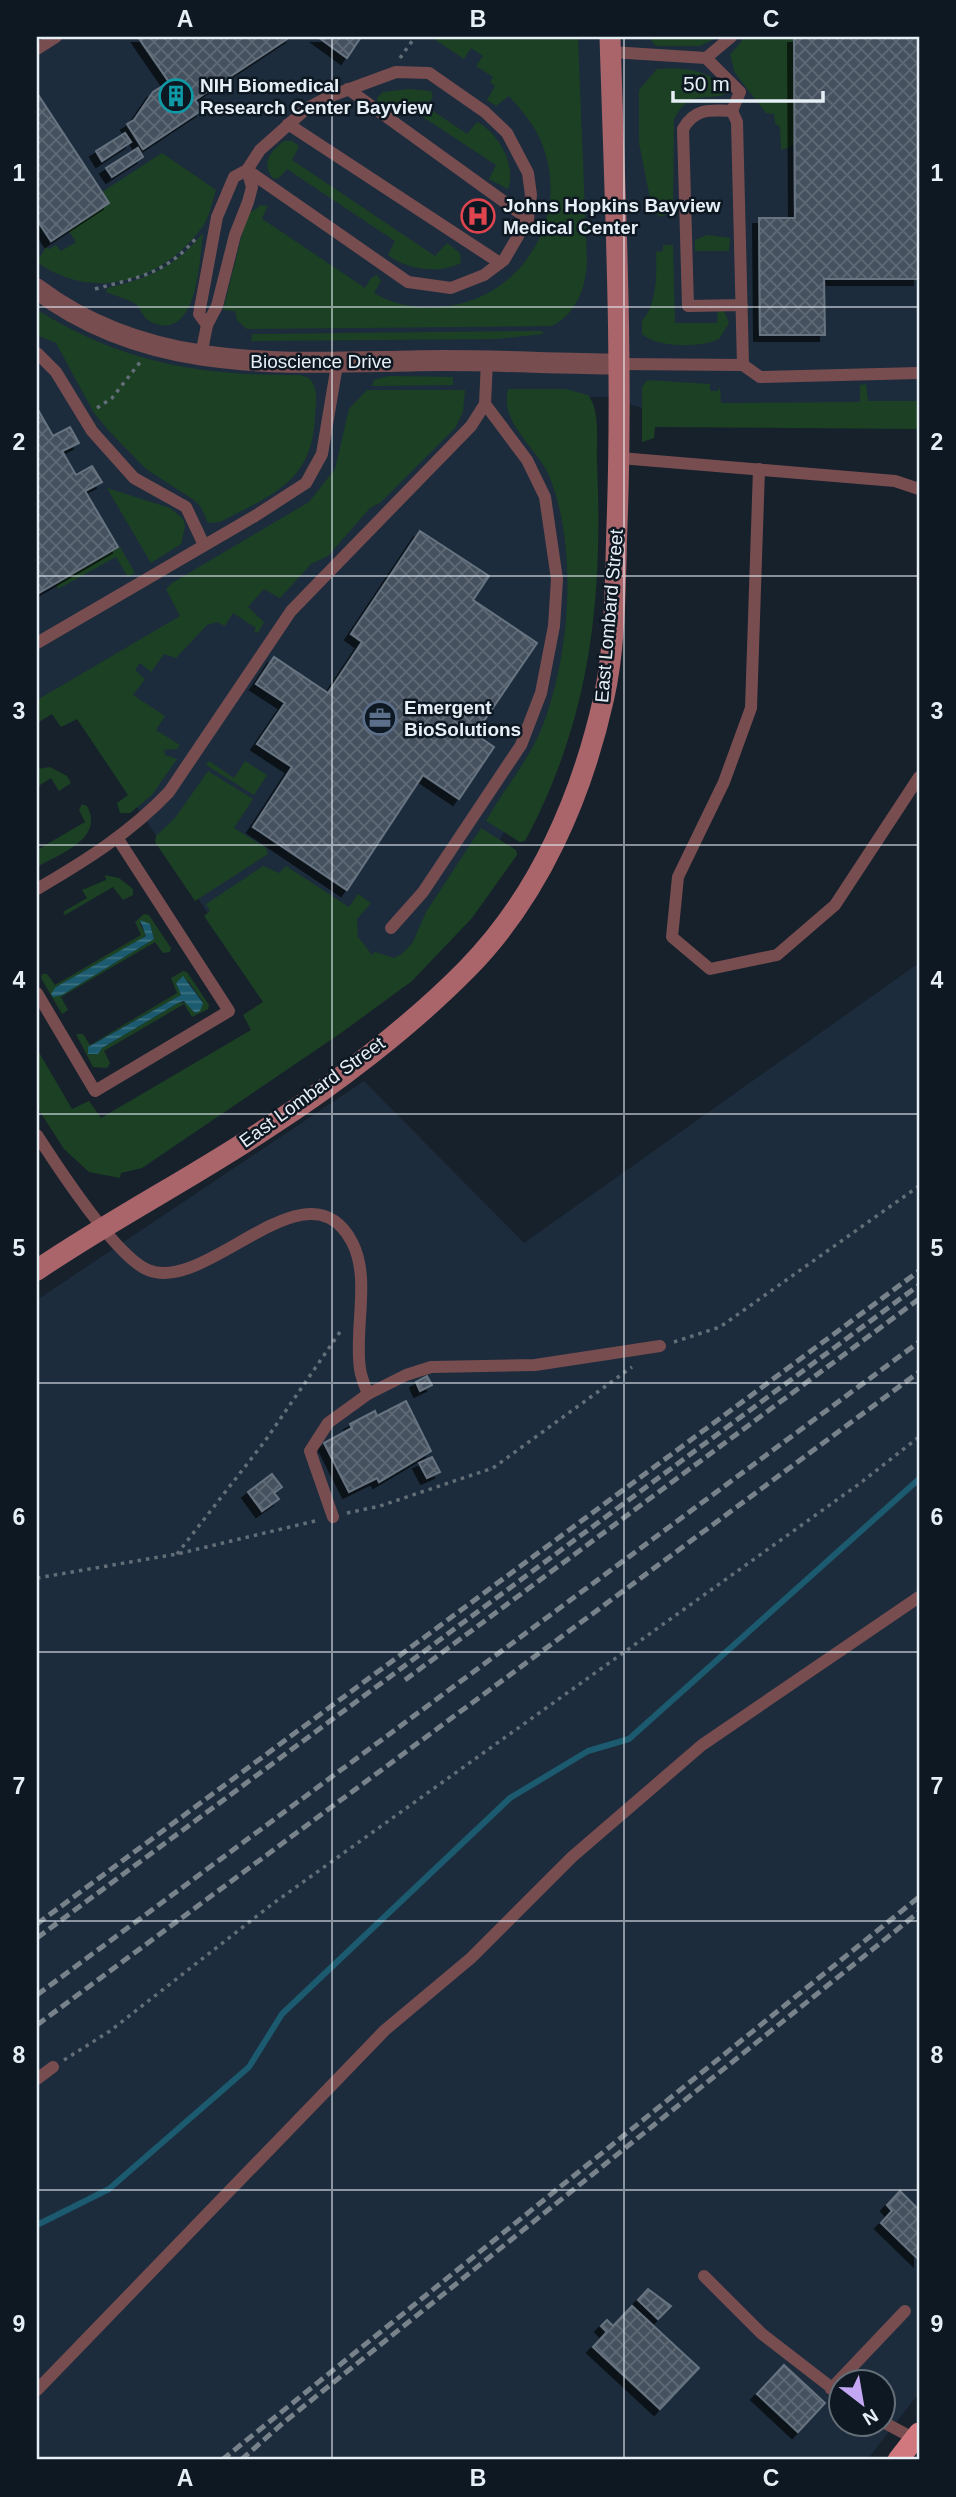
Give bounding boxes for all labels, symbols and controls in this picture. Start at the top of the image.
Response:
text: A [177,6,193,32]
text: B [470,6,486,32]
text: C [763,6,779,32]
scale bar [673,60,823,104]
text: 50 m [683,72,730,95]
place label: NIH Biomedical Research Center Bayview [200,75,433,118]
building icon: NIH Biomedical Research Center Bayview [157,77,195,115]
text: 1 [13,160,26,186]
text: 1 [931,160,944,186]
place label: Johns Hopkins Bayview Medical Center [503,195,721,238]
hospital icon: Johns Hopkins Bayview Medical Center [459,197,497,235]
street label: Bioscience Drive [250,351,392,372]
text: 2 [13,429,25,455]
text: 2 [931,429,943,455]
street label: East Lombard Street [591,528,627,704]
place label: Emergent BioSolutions [404,697,521,740]
text: 3 [13,698,25,724]
text: 3 [931,698,943,724]
office icon: Emergent BioSolutions [361,699,399,737]
text: 4 [13,967,26,993]
text: 4 [931,967,944,993]
street label: East Lombard Street [235,1032,389,1152]
text: 5 [13,1235,26,1261]
text: 5 [931,1235,944,1261]
text: 6 [13,1504,25,1530]
text: 6 [931,1504,943,1530]
text: 7 [13,1773,25,1799]
text: 7 [931,1773,943,1799]
text: 8 [13,2042,26,2068]
text: 8 [931,2042,944,2068]
text: 9 [13,2311,25,2337]
text: 9 [931,2311,943,2337]
north arrow [827,2368,897,2438]
text: N [859,2405,882,2430]
text: A [177,2465,193,2491]
text: B [470,2465,486,2491]
text: C [763,2465,779,2491]

